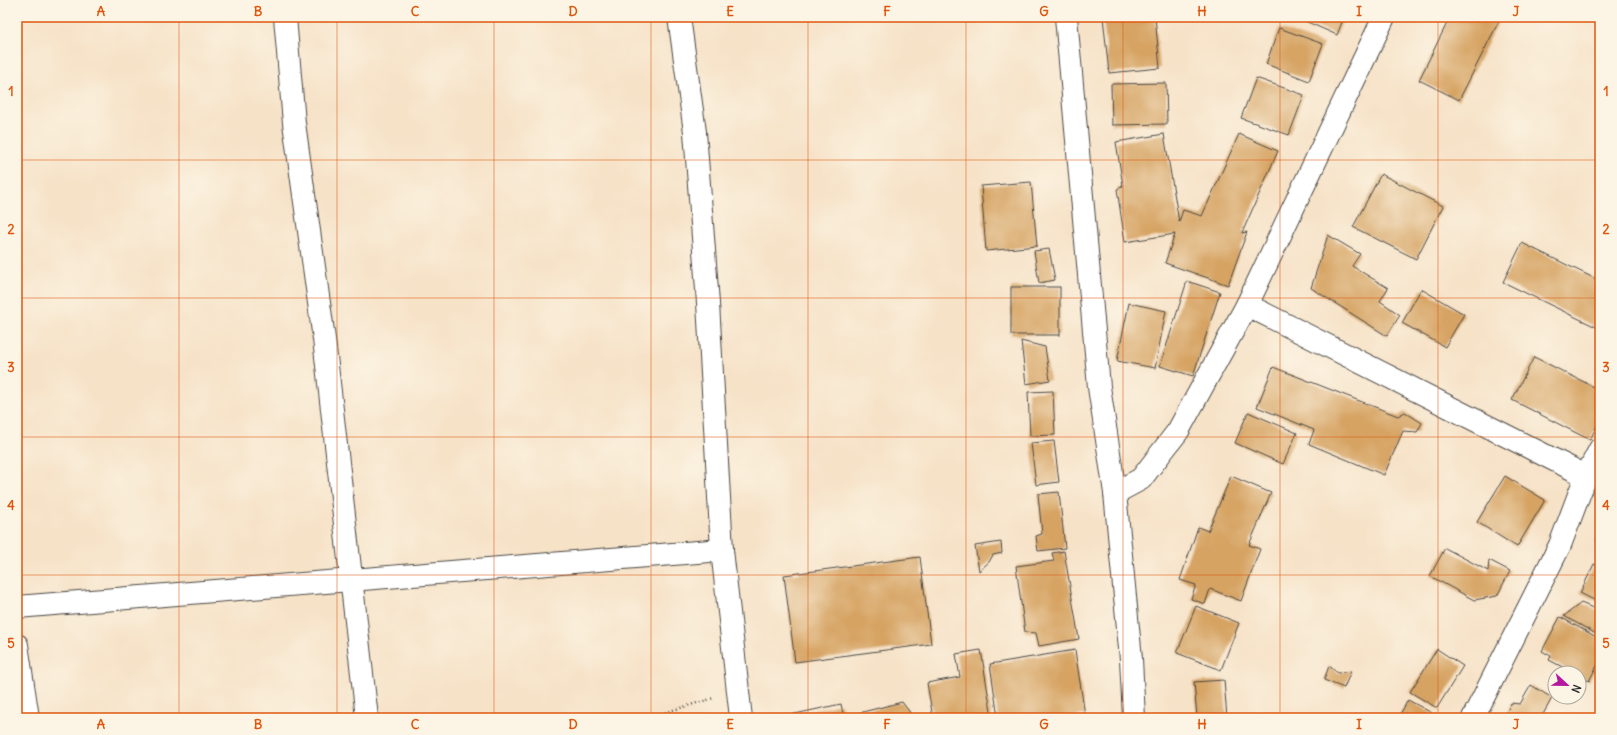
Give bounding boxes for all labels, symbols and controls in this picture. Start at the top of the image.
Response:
text: A [97,3,106,20]
text: B [254,3,263,20]
text: C [411,3,420,20]
text: D [568,3,578,20]
text: E [726,3,734,20]
text: F [883,3,891,20]
text: G [1039,3,1049,20]
text: H [1197,3,1207,20]
text: I [1356,3,1362,20]
text: J [1513,3,1520,20]
text: 1 [8,83,14,100]
text: 1 [1603,83,1609,100]
text: 2 [7,221,15,238]
text: 2 [1602,221,1610,238]
text: 3 [7,359,15,376]
text: 3 [1602,359,1610,376]
text: 4 [7,497,15,514]
text: 4 [1602,497,1610,514]
text: 5 [7,635,15,652]
text: 5 [1602,635,1610,652]
north arrow [1547,665,1587,705]
text: N [1568,683,1584,695]
text: A [97,716,106,733]
text: B [254,716,263,733]
text: C [411,716,420,733]
text: D [568,716,578,733]
text: E [726,716,734,733]
text: F [883,716,891,733]
text: G [1039,716,1049,733]
text: H [1197,716,1207,733]
text: I [1356,716,1362,733]
text: J [1513,716,1520,733]

